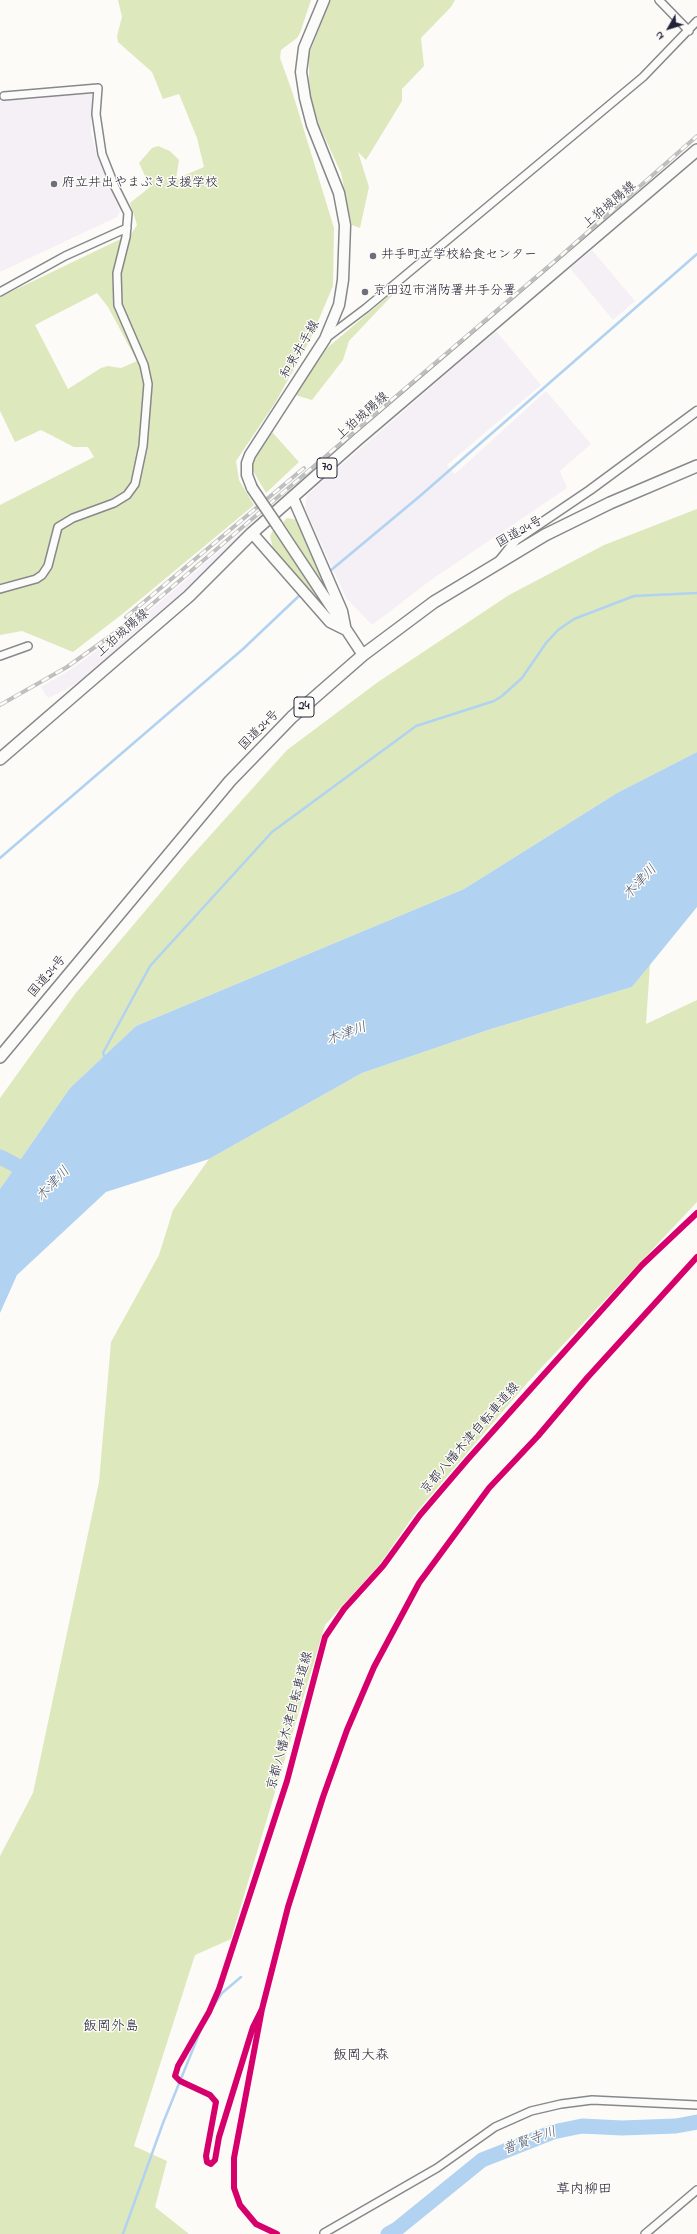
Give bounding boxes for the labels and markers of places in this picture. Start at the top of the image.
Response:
place label: 府立井出やまぶき支援学校 [62,176,218,192]
marker: 府立井出やまぶき支援学校 [49,179,59,189]
place label: 井手町立学校給食センター [381,248,537,264]
marker: 井手町立学校給食センター [368,251,378,261]
place label: 京田辺市消防署井手分署 [373,284,516,300]
marker: 京田辺市消防署井手分署 [360,287,370,297]

